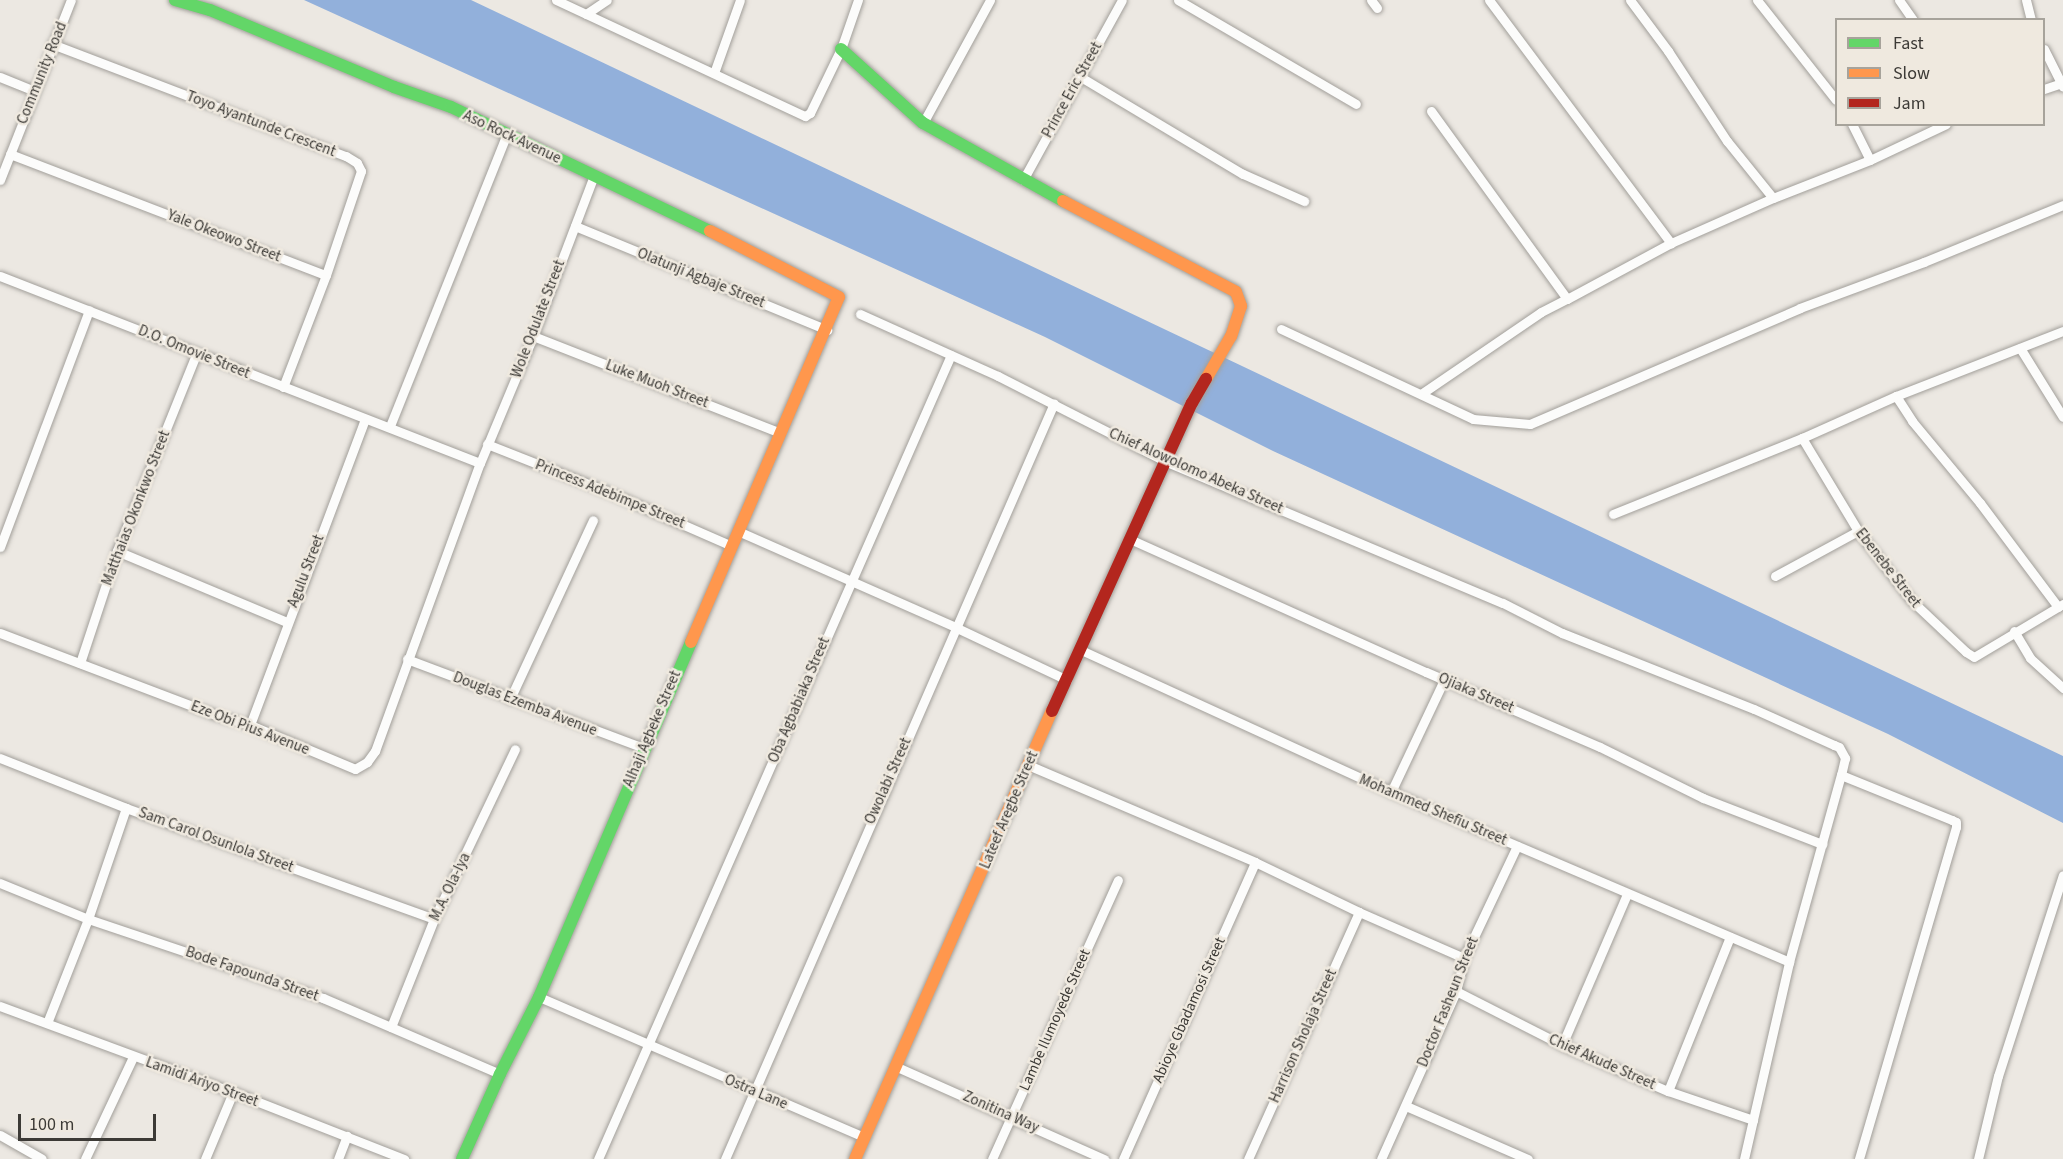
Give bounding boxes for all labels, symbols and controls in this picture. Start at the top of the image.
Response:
legend [1835,18,2045,126]
street label: Community Road [13,19,71,127]
text: Fast [1893,31,1924,56]
street label: Prince Eric Street [1038,39,1106,141]
text: Slow [1893,61,1930,86]
street label: Toyo Ayantunde Crescent [184,87,338,161]
text: Jam [1893,91,1926,116]
street label: Aso Rock Avenue [460,106,564,168]
street label: Yale Okeowo Street [165,206,283,266]
street label: Olatunji Agbaje Street [635,244,767,312]
street label: Wole Odulate Street [507,258,569,380]
street label: D.O. Omovie Street [136,321,252,383]
street label: Luke Muoh Street [603,356,711,412]
street label: Chief Alowolomo Abeka Street [1106,424,1286,518]
street label: Matthaias Okonkwo Street [98,428,174,588]
street label: Princess Adebimpe Street [533,456,687,532]
street label: Ebenebe Street [1851,525,1925,611]
street label: Agulu Street [284,532,328,610]
street label: Oba Agbabiaka Street [764,634,834,766]
street label: Douglas Ezemba Avenue [451,668,599,740]
street label: Alhaji Agbeke Street [619,668,685,790]
street label: Ojiaka Street [1436,669,1516,717]
street label: Eze Obi Pius Avenue [188,697,312,759]
street label: Owolabi Street [861,735,915,827]
street label: Lateef Aregbe Street [976,748,1042,872]
street label: Mohammed Shefiu Street [1356,771,1510,849]
street label: Sam Carol Osunlola Street [136,804,296,876]
street label: M.A. Ola-Iya [426,850,474,924]
street label: Abioye Gbadamosi Street [1149,934,1229,1086]
street label: Doctor Fasheun Street [1414,934,1482,1070]
street label: Bode Fapounda Street [183,943,321,1005]
street label: Lambe Ilumoyede Street [1016,946,1094,1094]
street label: Harrison Sholaja Street [1265,966,1341,1106]
street label: Chief Akude Street [1546,1030,1658,1094]
street label: Lamidi Ariyo Street [143,1053,261,1111]
street label: Ostra Lane [722,1071,790,1113]
street label: Zonitina Way [960,1087,1042,1137]
scale bar [21,1102,159,1140]
text: 100 m [29,1112,74,1137]

